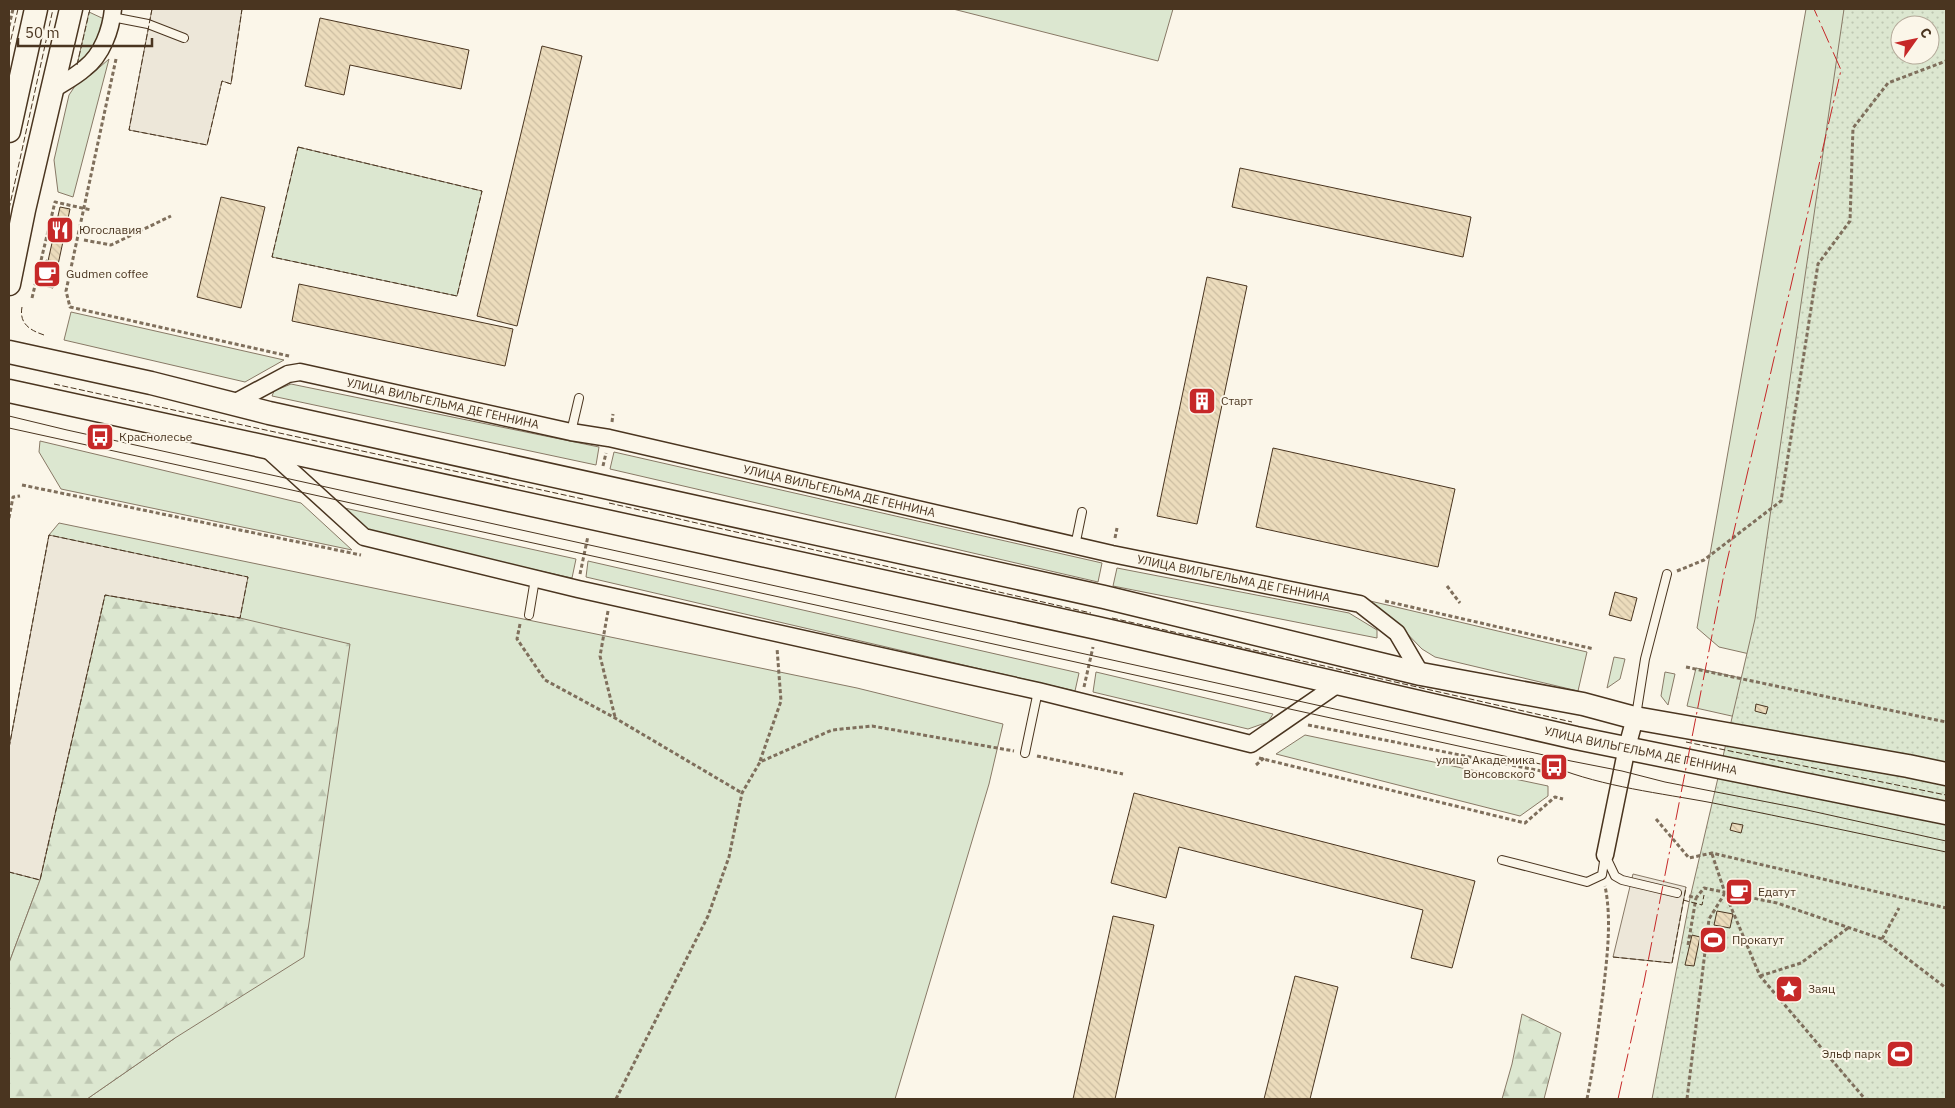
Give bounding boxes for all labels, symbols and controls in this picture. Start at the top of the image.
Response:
scale bar [18,15,151,47]
north arrow [1890,15,1940,65]
text: 50 m [25,23,60,42]
text: С [1916,24,1936,42]
restaurant icon: Югославия [45,215,75,245]
place label: Югославия [79,222,142,237]
cafe icon: Gudmen coffee [32,259,62,289]
place label: Gudmen coffee [66,266,149,281]
street label: УЛИЦА ВИЛЬГЕЛЬМА ДЕ ГЕННИНА [345,375,541,432]
building icon: Старт [1187,386,1217,416]
place label: Старт [1221,393,1253,408]
bus stop icon: Краснолесье [85,422,115,452]
place label: Краснолесье [119,429,193,444]
street label: УЛИЦА ВИЛЬГЕЛЬМА ДЕ ГЕННИНА [742,461,937,520]
street label: УЛИЦА ВИЛЬГЕЛЬМА ДЕ ГЕННИНА [1136,551,1332,605]
street label: УЛИЦА ВИЛЬГЕЛЬМА ДЕ ГЕННИНА [1543,723,1739,778]
place label: улица Академика Вонсовского [1436,752,1536,781]
bus stop icon: улица Академика Вонсовского [1539,752,1569,782]
cafe icon: Едатут [1724,877,1754,907]
place label: Едатут [1758,884,1796,899]
sports icon: Прокатут [1698,925,1728,955]
place label: Прокатут [1732,932,1785,947]
place icon: Заяц [1774,974,1804,1004]
place label: Заяц [1808,981,1835,996]
sports icon: Эльф парк [1885,1039,1915,1069]
place label: Эльф парк [1822,1046,1881,1061]

